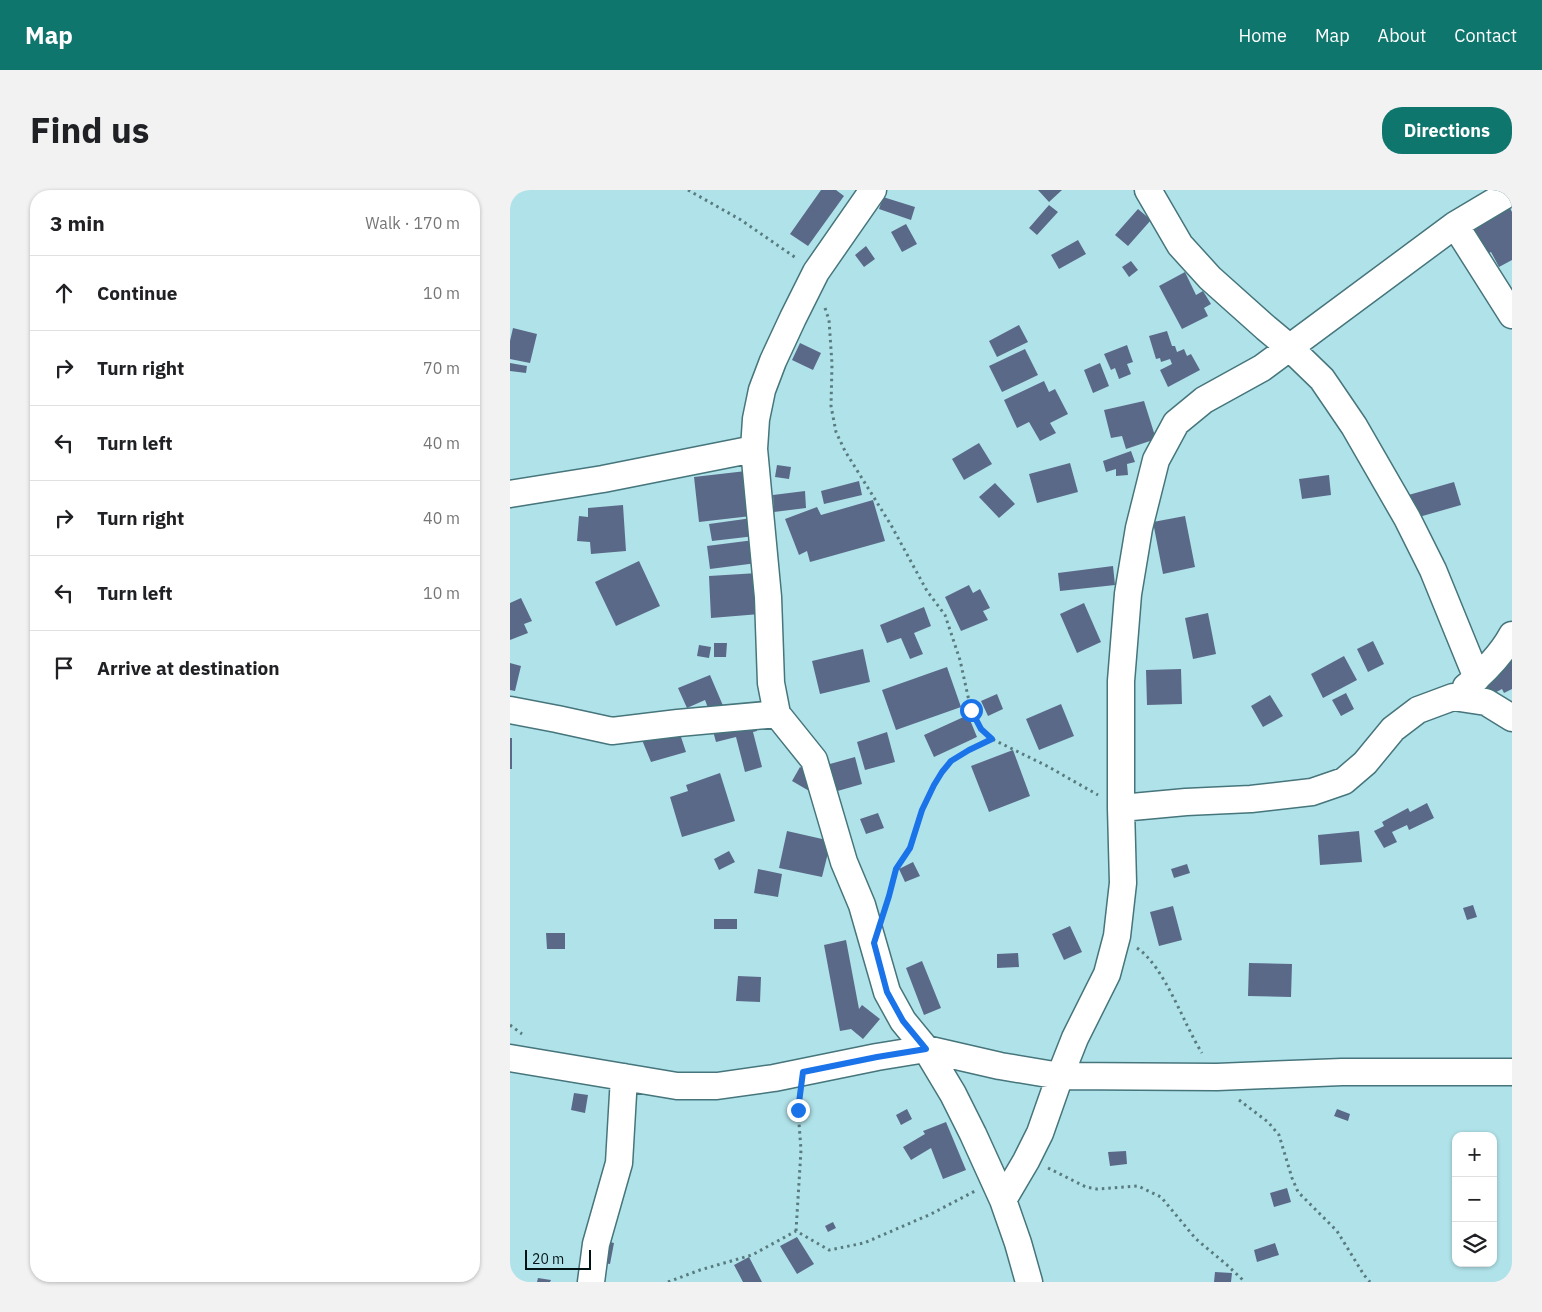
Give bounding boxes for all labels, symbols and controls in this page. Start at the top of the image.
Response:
text: Map [25,19,73,51]
text: Home [1239,24,1287,47]
text: Map [1315,24,1350,47]
text: About [1378,24,1426,47]
text: Contact [1454,24,1517,47]
text: Find us [30,107,149,153]
button: Directions [1382,107,1512,154]
text: 3 min [50,209,105,237]
text: Walk · 170 m [365,213,460,233]
icon: ahead [50,279,78,307]
text: Continue [97,281,177,305]
text: 10 m [423,283,460,303]
icon: right [50,354,78,382]
text: Turn right [97,356,184,380]
text: 70 m [423,358,460,378]
icon: left [50,429,78,457]
text: Turn left [97,431,173,455]
text: 40 m [423,433,460,453]
icon: right [50,504,78,532]
text: Turn right [97,506,184,530]
text: 40 m [423,508,460,528]
icon: left [50,579,78,607]
text: Turn left [97,581,173,605]
text: 10 m [423,583,460,603]
icon: arrive [50,654,78,682]
text: Arrive at destination [97,656,280,680]
route start [960,699,983,722]
route end [787,1099,810,1122]
map controls [1452,1132,1497,1267]
button: + [1452,1132,1497,1177]
button: − [1452,1177,1497,1222]
button: layers [1452,1222,1497,1267]
scale bar [525,1247,591,1270]
text: 20 m [532,1250,564,1268]

